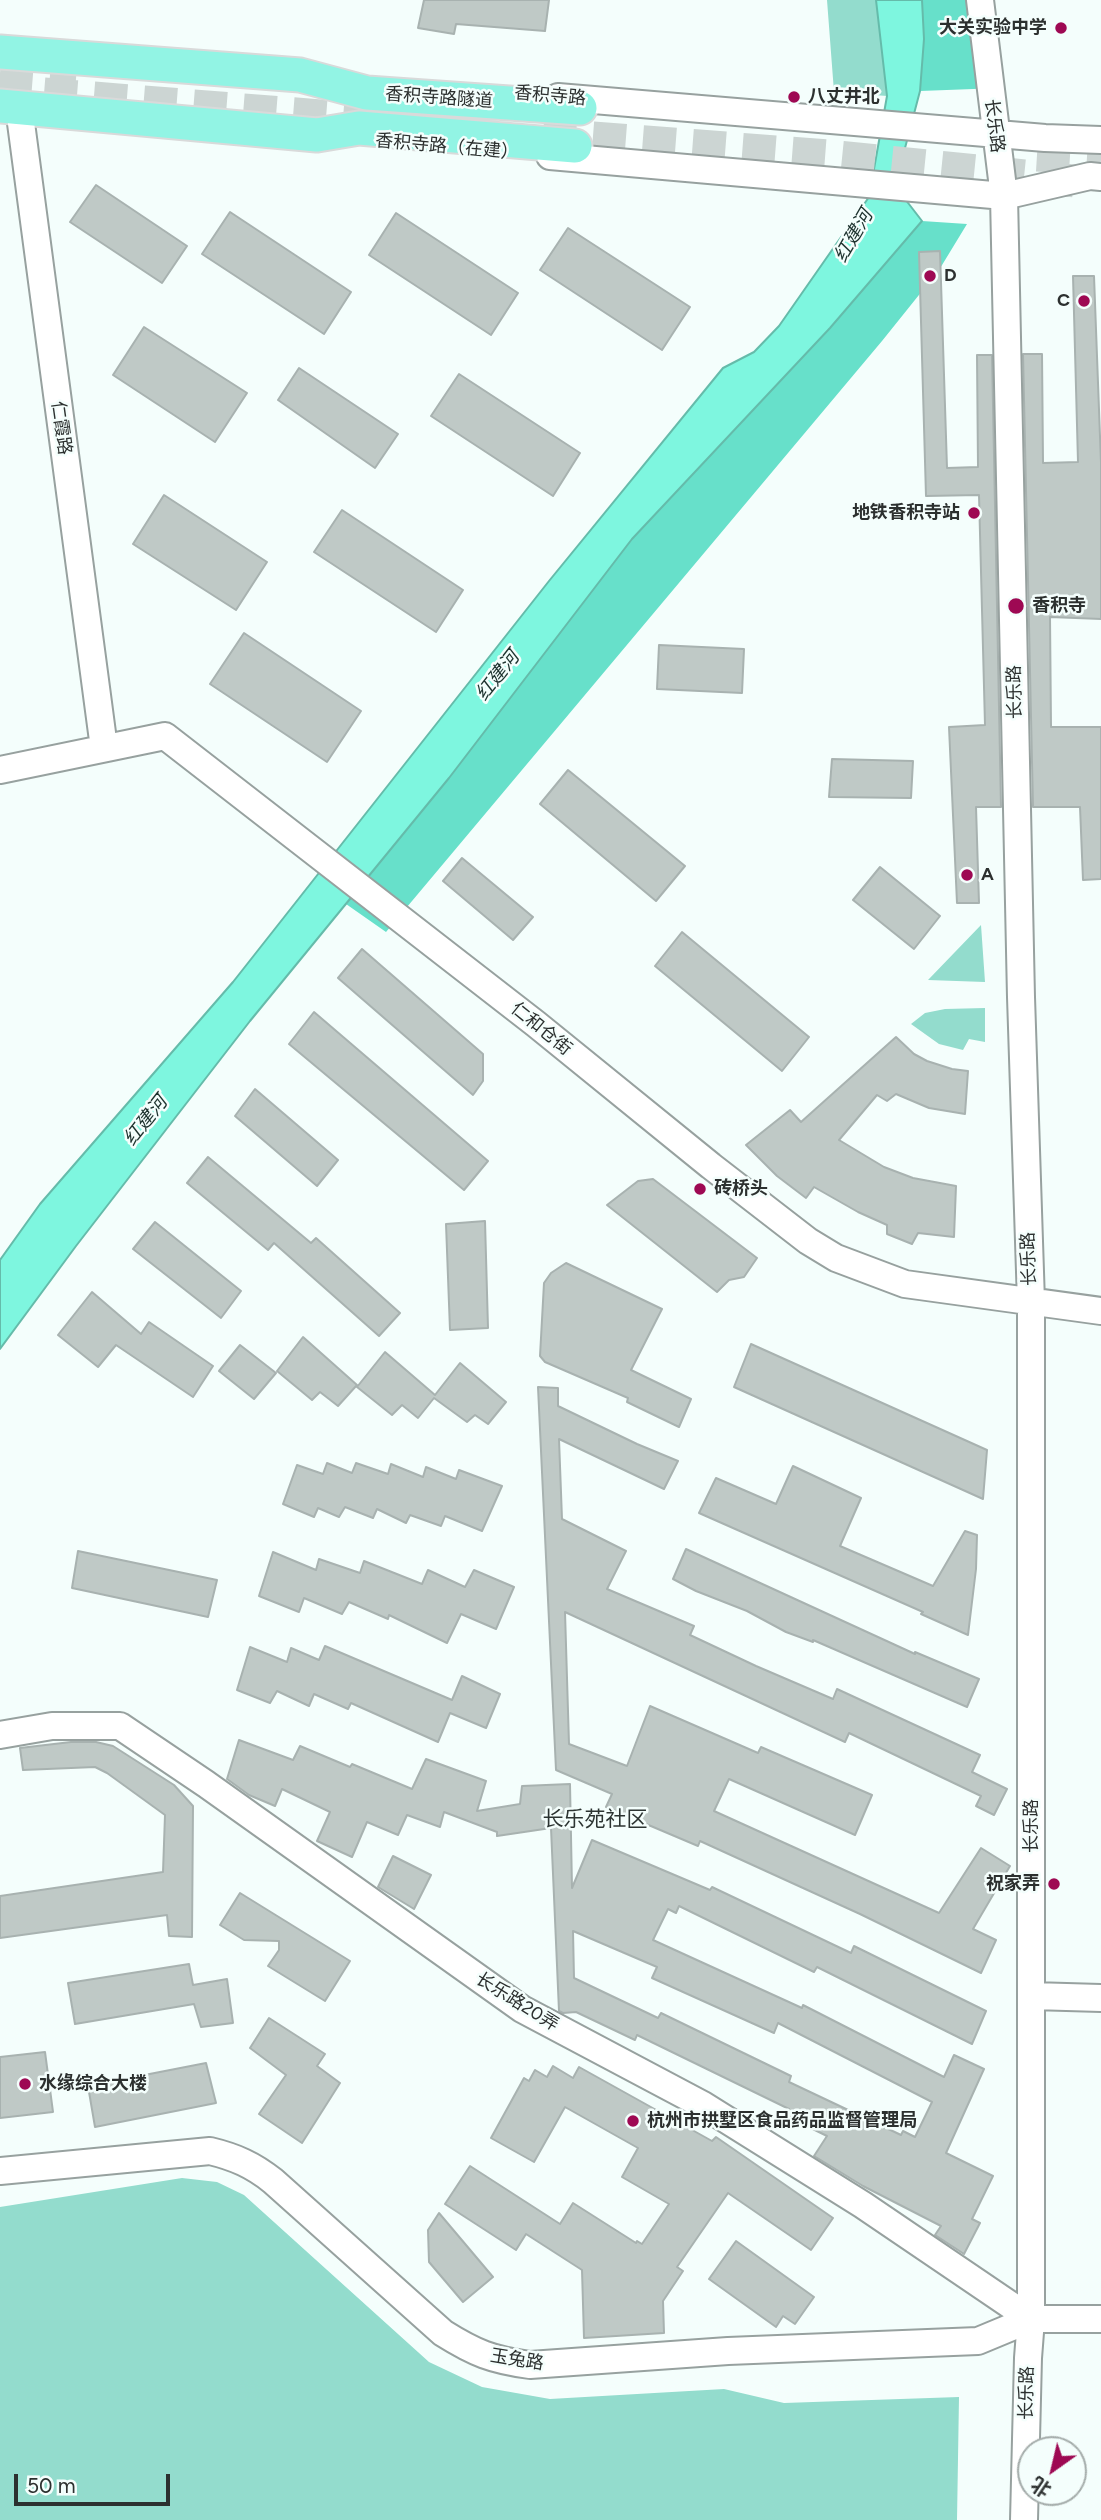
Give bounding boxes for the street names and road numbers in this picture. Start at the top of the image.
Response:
street label: 香积寺路 [513,82,587,110]
street label: 香积寺路隧道 [384,83,494,113]
street label: 长乐路 [980,98,1008,154]
street label: 香积寺路（在建） [374,130,520,164]
street label: 仁霞路 [47,400,75,456]
street label: 长乐路 [1004,665,1026,719]
street label: 仁和仓街 [506,998,576,1060]
street label: 长乐路 [1017,1232,1041,1286]
street label: 长乐路 [1021,1799,1043,1853]
street label: 长乐路20弄 [472,1968,562,2036]
street label: 玉兔路 [489,2345,545,2375]
street label: 长乐路 [1016,2366,1038,2420]

